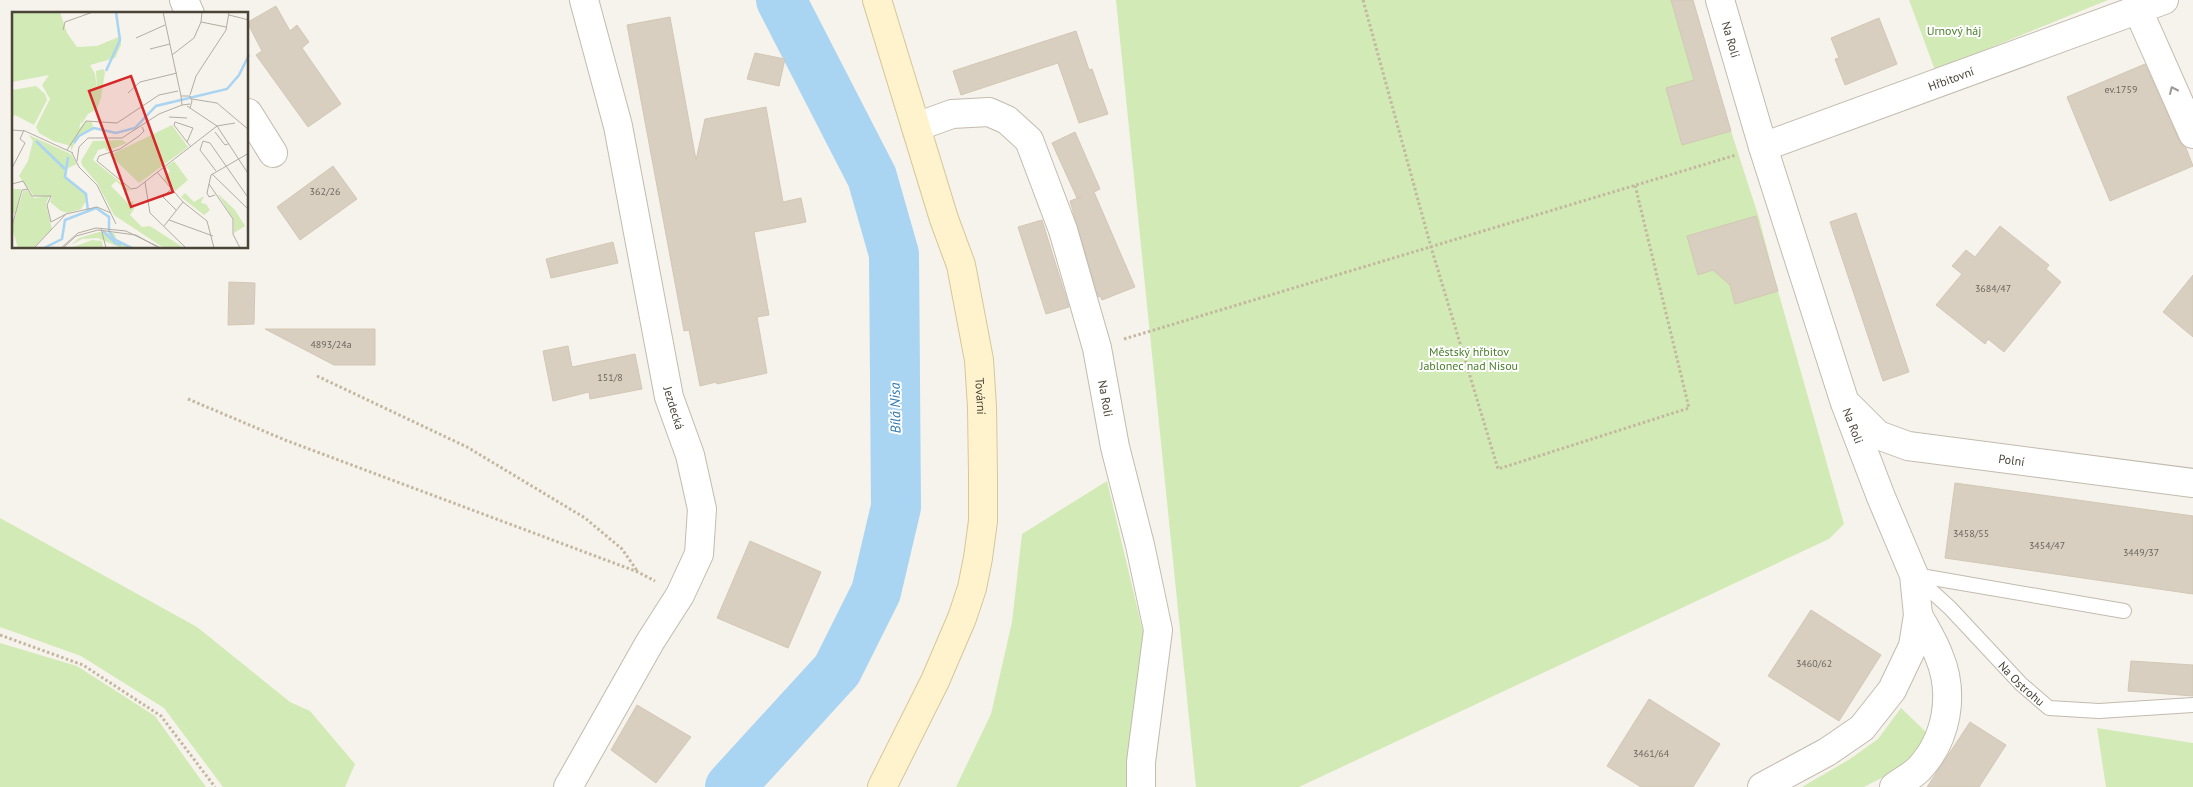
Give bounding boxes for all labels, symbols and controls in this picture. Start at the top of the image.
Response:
inset map [12,12,249,249]
street label: Na Roli [1719,19,1744,59]
park label: Urnový háj [1927,23,1981,38]
street label: Hřbitovní [1926,63,1976,93]
house number: ev.1759 [2105,83,2137,96]
one-way arrow [2169,86,2180,95]
house number: 362/26 [310,185,340,198]
house number: 3684/47 [1975,282,2011,295]
house number: 4893/24a [310,338,352,351]
park label: Městský hřbitov Jablonec nad Nisou [1419,344,1518,373]
house number: 151/8 [597,371,623,384]
street label: Tovární [973,377,990,415]
street label: Na Roli [1095,379,1117,418]
water label: Bílá Nisa [886,382,904,434]
street label: Jezdecká [660,384,688,431]
street label: Na Roli [1840,405,1867,445]
street label: Polní [1998,450,2025,469]
house number: 3458/55 [1953,527,1989,540]
house number: 3454/47 [2029,539,2065,552]
house number: 3449/37 [2123,546,2159,559]
house number: 3460/62 [1796,657,1832,670]
street label: Na Ostrohu [1996,658,2048,709]
house number: 3461/64 [1633,747,1670,760]

